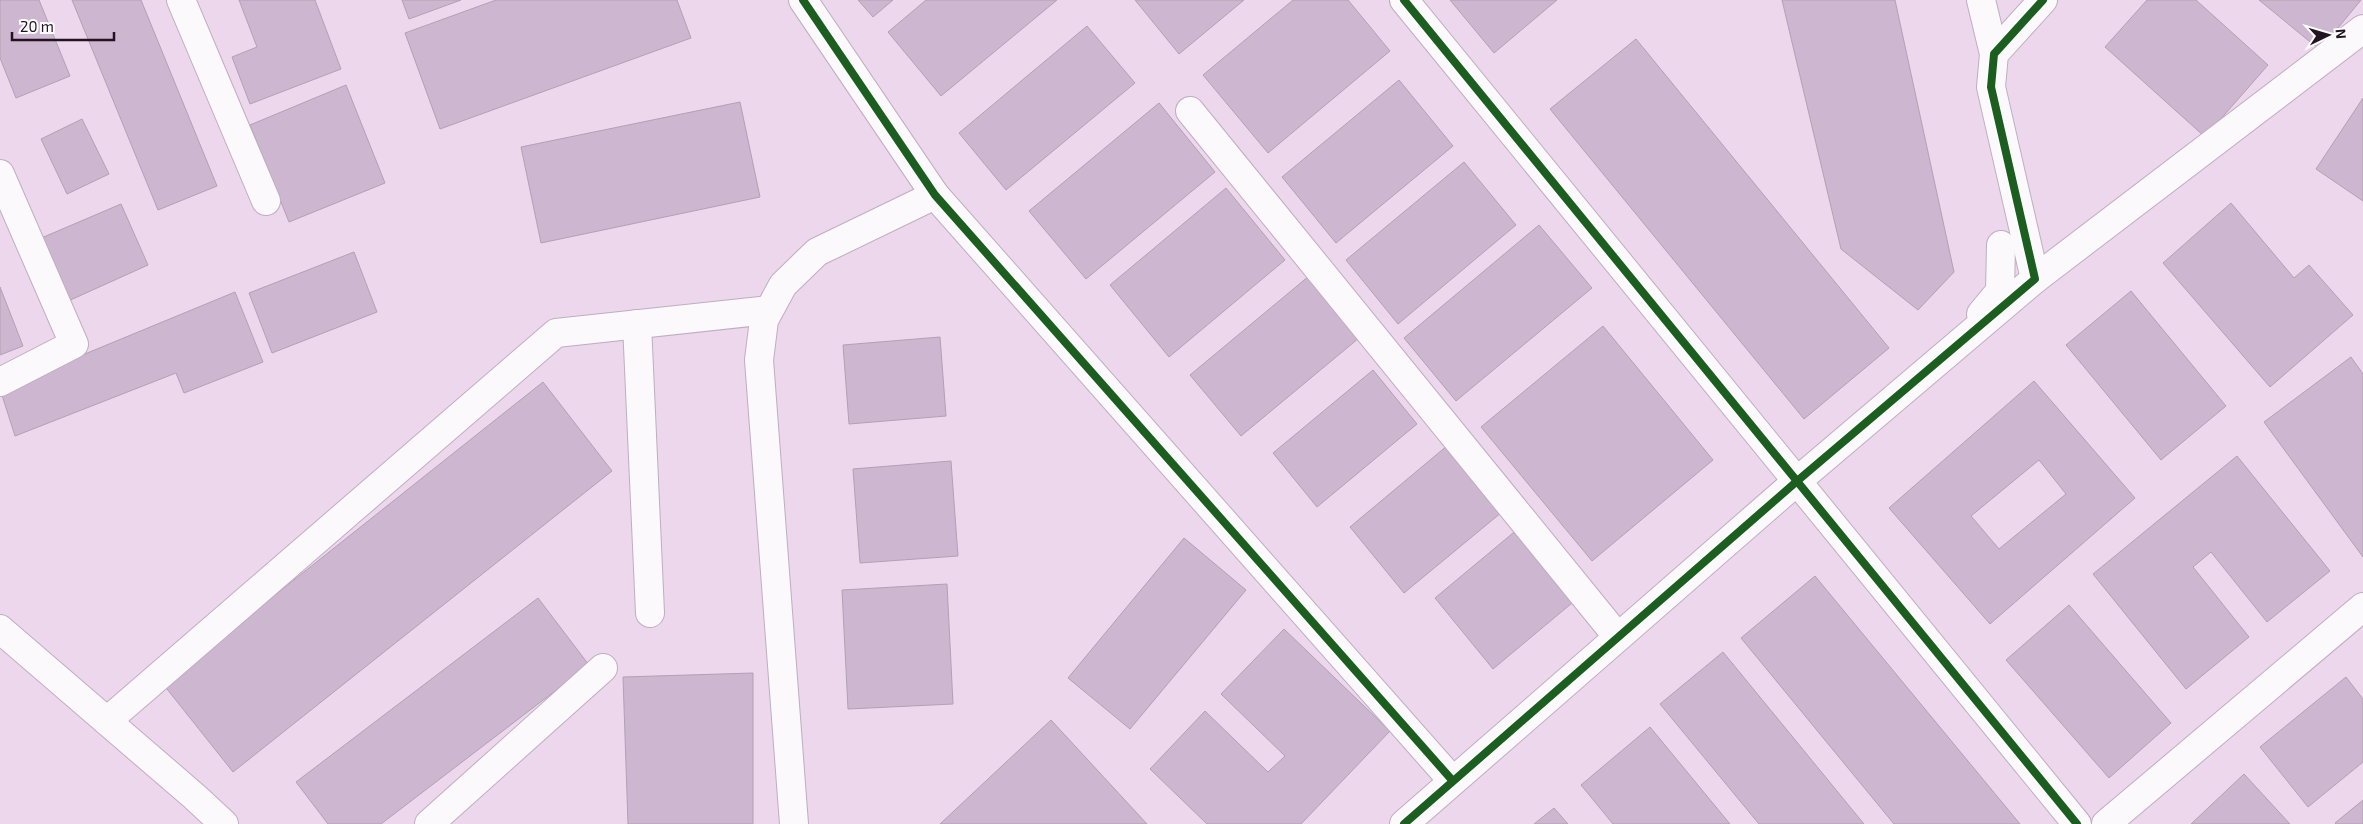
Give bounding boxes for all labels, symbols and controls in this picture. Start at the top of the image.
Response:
scale bar [12,10,115,42]
north arrow [2303,10,2353,60]
text: 20 m [20,17,54,35]
text: N [2333,28,2350,40]

